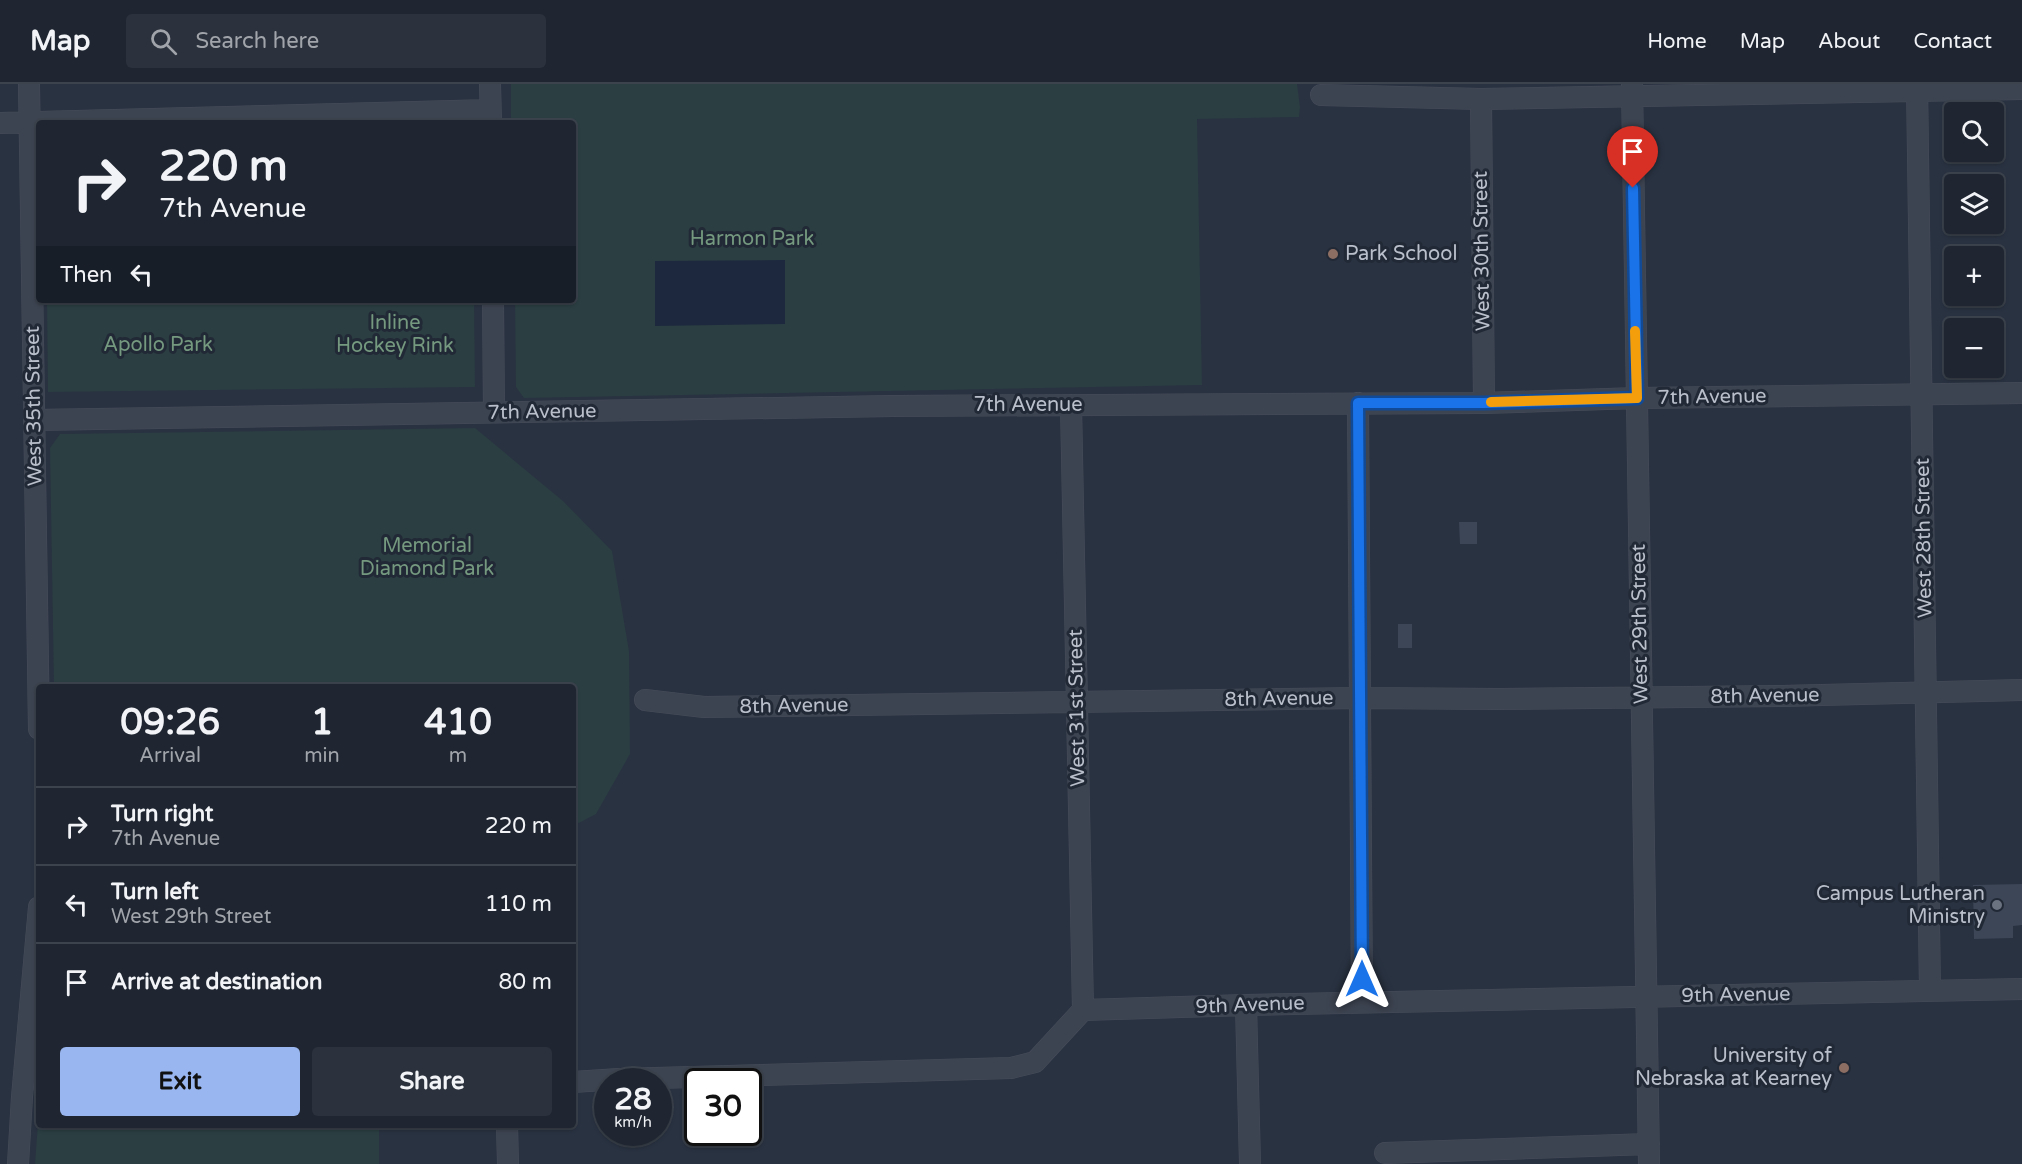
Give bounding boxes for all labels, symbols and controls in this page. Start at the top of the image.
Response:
search box [126,14,546,68]
text: Map [30,24,90,58]
icon: search [147,25,180,58]
text: Search here [195,28,319,54]
text: Home [1647,29,1707,54]
text: Map [1740,29,1785,54]
text: About [1818,29,1880,54]
text: Contact [1913,29,1992,54]
map controls [1944,102,2004,378]
button: search [1944,102,2004,162]
pin [1607,126,1658,188]
icon: arrive [1616,135,1649,168]
text: 220 m [159,141,288,192]
icon: right [60,144,138,222]
street label: West 30th Street [1469,170,1495,331]
button: layers [1944,174,2004,234]
text: 7th Avenue [159,192,306,225]
park label: Harmon Park [690,227,814,251]
place label: Park School [1345,242,1457,266]
button: + [1944,246,2004,306]
marker: Park School [1326,247,1340,261]
icon: left [125,258,158,291]
text: Then [60,262,113,288]
park label: Inline Hockey Rink [336,311,454,358]
button: − [1944,318,2004,378]
street label: West 35th Street [21,325,47,486]
park label: Apollo Park [103,333,213,357]
street label: 7th Avenue [1657,384,1767,410]
street label: 7th Avenue [973,393,1083,417]
street label: 7th Avenue [487,399,597,425]
street label: West 28th Street [1911,457,1937,618]
park label: Memorial Diamond Park [360,534,494,581]
street label: West 29th Street [1627,543,1653,704]
street label: West 31st Street [1064,629,1090,787]
street label: 8th Avenue [1710,683,1820,709]
street label: 8th Avenue [1224,686,1334,712]
street label: 8th Avenue [739,693,849,719]
text: 09:26 [120,701,220,744]
text: 1 [311,701,333,744]
text: 410 [424,701,492,744]
text: Arrival [139,744,201,768]
text: min [304,744,340,768]
text: m [449,744,467,768]
text: Turn right [111,801,213,827]
icon: right [60,810,93,843]
text: 220 m [485,813,552,839]
text: 7th Avenue [111,827,220,851]
text: Turn left [111,879,199,905]
place label: Campus Lutheran Ministry [1816,882,1985,929]
icon: left [60,888,93,921]
text: 110 m [485,891,552,917]
marker: Campus Lutheran Ministry [1990,898,2004,912]
text: West 29th Street [111,905,271,929]
position arrow [1330,947,1394,1011]
icon: arrive [60,966,93,999]
text: Arrive at destination [111,969,322,995]
text: 80 m [498,969,552,995]
street label: 9th Avenue [1681,982,1791,1008]
street label: 9th Avenue [1195,991,1305,1019]
place label: University of Nebraska at Kearney [1635,1044,1832,1091]
button: Exit [60,1047,300,1116]
button: Share [312,1047,552,1116]
marker: University of Nebraska at Kearney [1837,1061,1851,1075]
speed limit sign: 30 [684,1068,762,1146]
text: 28 [614,1081,652,1118]
text: km/h [614,1113,652,1131]

